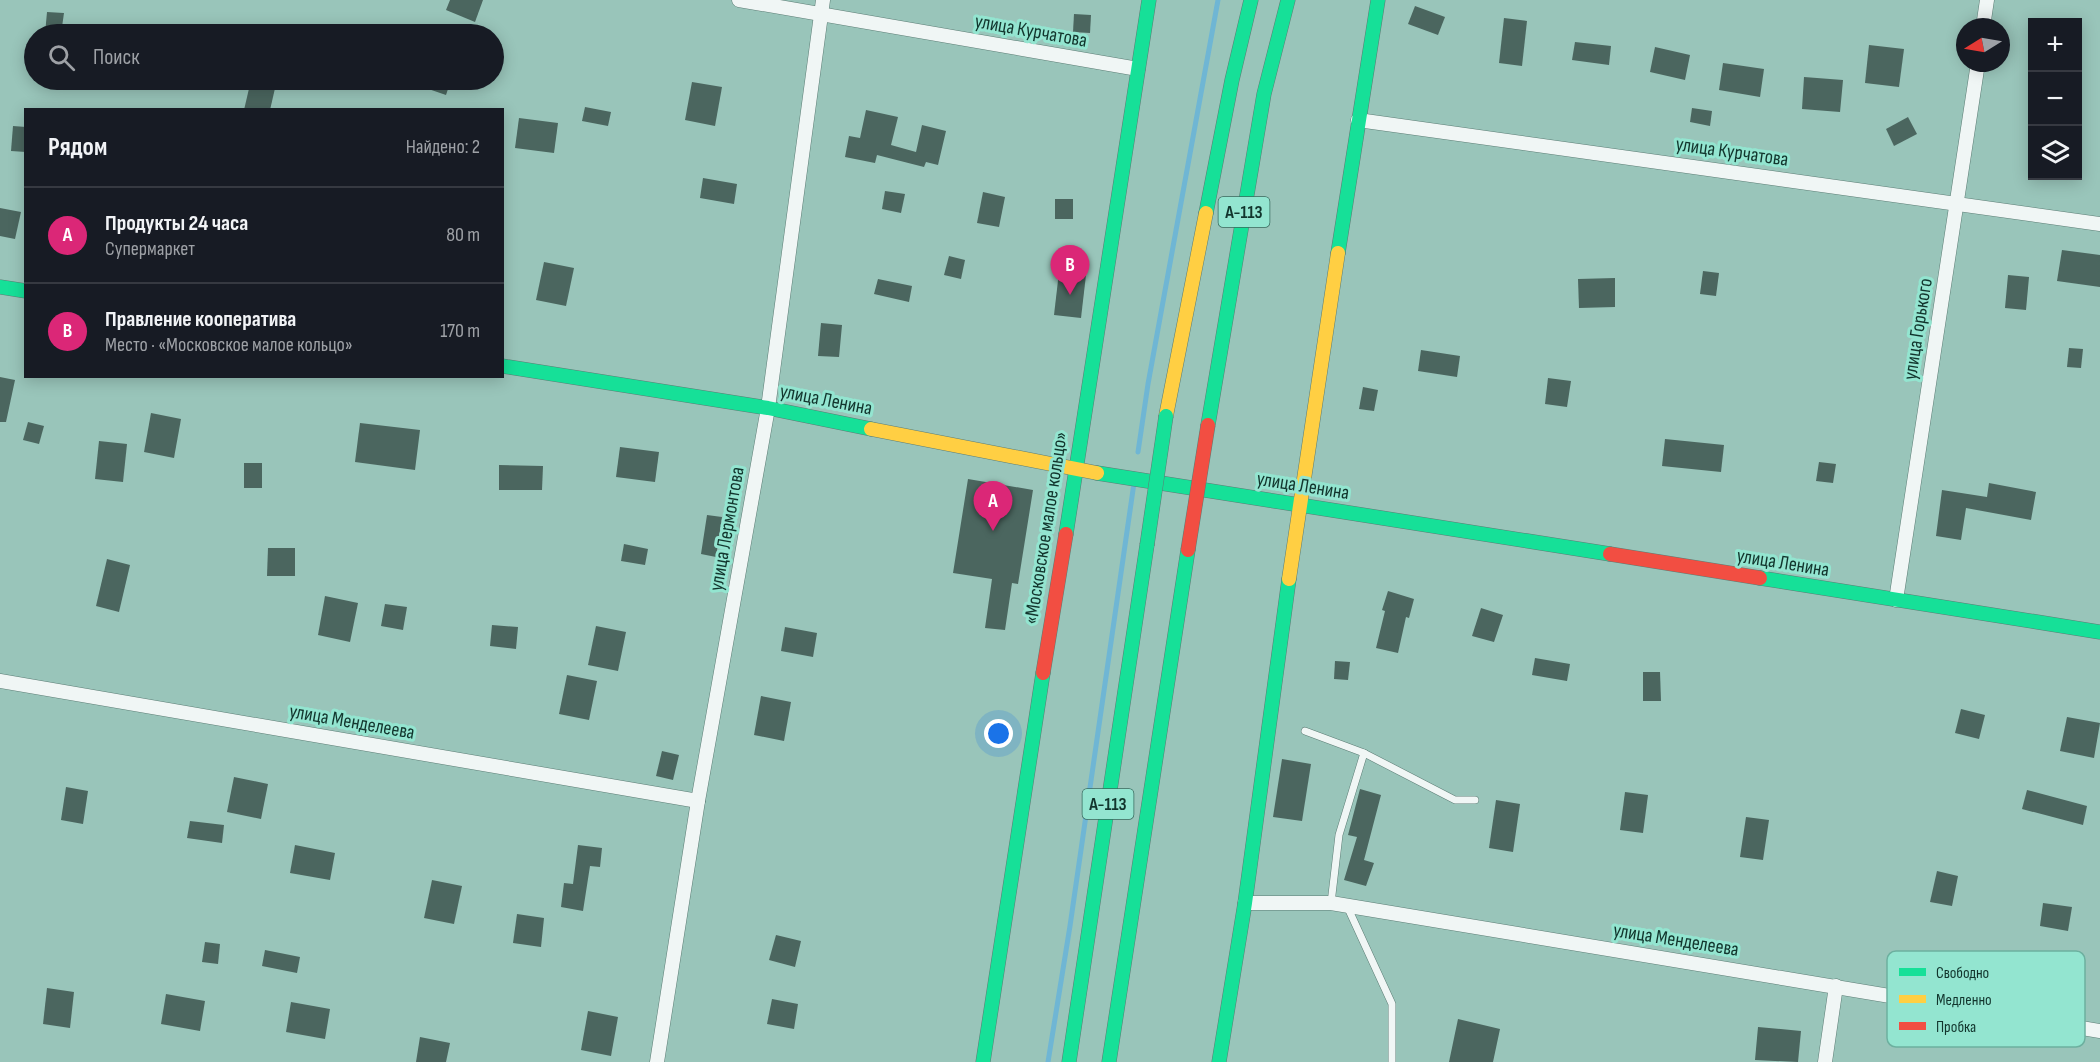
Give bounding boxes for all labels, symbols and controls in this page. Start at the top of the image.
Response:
street label: улица Курчатова [973,9,1089,53]
north arrow [1956,18,2010,72]
map controls [2028,18,2082,180]
button: + [2028,18,2082,72]
search box [24,24,504,90]
icon: search [45,41,78,74]
text: Поиск [93,44,139,71]
button: − [2028,72,2082,126]
button: layers [2028,126,2082,180]
text: Рядом [48,132,107,163]
street label: улица Курчатова [1674,132,1790,172]
text: Найдено: 2 [406,135,480,159]
road number: А-113 [1218,197,1270,227]
text: Продукты 24 часа [105,210,248,237]
text: A [63,223,72,247]
text: 80 m [446,223,480,247]
text: Супермаркет [105,237,195,261]
pin: B [1050,246,1090,295]
street label: улица Горького [1898,276,1938,382]
text: Правление кооператива [105,306,296,333]
text: B [63,319,72,343]
text: 170 m [440,319,480,343]
text: Место · «Московское малое кольцо» [105,333,353,357]
street label: улица Ленина [778,379,874,421]
street label: «Московское малое кольцо» [1019,430,1073,626]
street label: улица Лермонтова [704,465,750,593]
street label: улица Ленина [1255,467,1351,505]
pin: A [974,482,1012,531]
street label: улица Ленина [1735,544,1831,582]
street label: улица Менделеева [287,699,417,745]
your location [984,719,1013,748]
road number: А-113 [1082,789,1134,819]
street label: улица Менделеева [1611,918,1741,962]
legend [1887,951,2085,1047]
text: Свободно [1936,964,1989,983]
text: Медленно [1936,991,1992,1010]
text: Пробка [1936,1018,1976,1037]

